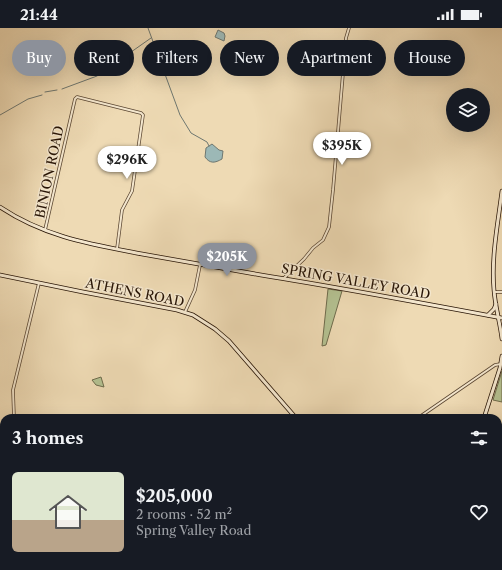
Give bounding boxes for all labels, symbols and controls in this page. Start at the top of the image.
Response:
text: 21:44 [20,5,58,24]
chip: Buy [12,40,66,76]
chip: Rent [74,40,134,76]
chip: Filters [142,40,212,76]
chip: New [220,40,279,76]
chip: Apartment [287,40,386,76]
chip: House [394,40,465,76]
map controls [446,88,490,132]
button: layers [446,88,490,132]
street label: BINION ROAD [31,124,67,220]
pin: $395K [314,132,370,166]
text: $395K [322,137,362,153]
pin: $296K [99,146,155,180]
text: $296K [107,151,147,167]
pin: $205K [199,243,255,277]
text: $205K [207,248,247,264]
street label: SPRING VALLEY ROAD [280,260,432,302]
street label: ATHENS ROAD [83,274,186,309]
icon: filters [468,427,490,449]
text: 3 homes [12,428,83,448]
text: $205,000 [136,486,213,506]
icon: home [44,488,92,536]
icon: heart [468,501,490,523]
text: 2 rooms · 52 m² [136,506,232,522]
text: Spring Valley Road [136,522,251,538]

